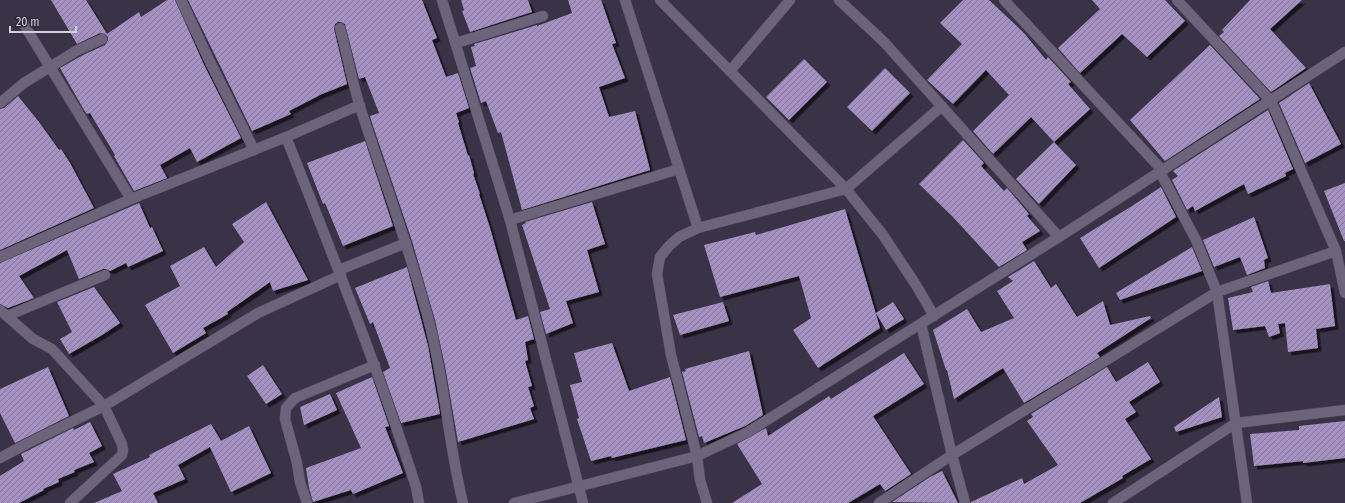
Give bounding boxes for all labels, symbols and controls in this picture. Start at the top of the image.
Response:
scale bar [10,8,76,34]
text: 20 m [16,15,40,29]

